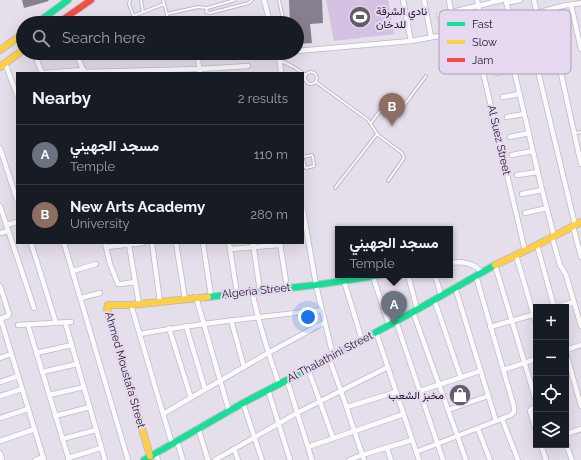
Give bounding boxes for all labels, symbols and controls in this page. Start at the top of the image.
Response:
sports icon: نادي الشرقة للدخان [347,4,373,30]
place label: نادي الشرقة للدخان [376,5,427,31]
legend [439,10,571,74]
search box [16,16,304,60]
text: Fast [472,18,493,31]
icon: search [30,27,52,49]
text: Search here [62,29,145,47]
text: Slow [472,36,497,49]
text: Jam [472,54,493,67]
text: Nearby [32,88,91,108]
text: 2 results [238,91,288,106]
pin: B [379,93,405,126]
street label: Al Suez Street [485,104,513,176]
text: مسجد الجهيني [70,137,159,155]
text: A [41,147,49,162]
text: 110 m [254,147,288,162]
text: Temple [70,159,115,174]
text: New Arts Academy [70,198,205,216]
text: B [41,207,49,222]
text: 280 m [250,207,288,222]
text: University [70,216,130,231]
popup [335,226,453,278]
text: مسجد الجهيني [349,234,439,252]
text: Temple [349,256,395,271]
street label: Algeria Street [221,281,291,301]
pin: A [381,291,407,324]
map controls [533,304,569,448]
button: + [533,304,569,340]
your location [298,307,318,327]
street label: Ahmed Moustafa Street [102,310,148,430]
street label: Al Thalathini Street [285,329,375,385]
button: − [533,340,569,376]
button: locate [533,376,569,412]
shop icon: مخبز الشعب [447,382,473,408]
place label: مخبز الشعب [388,389,444,402]
button: layers [533,412,569,448]

